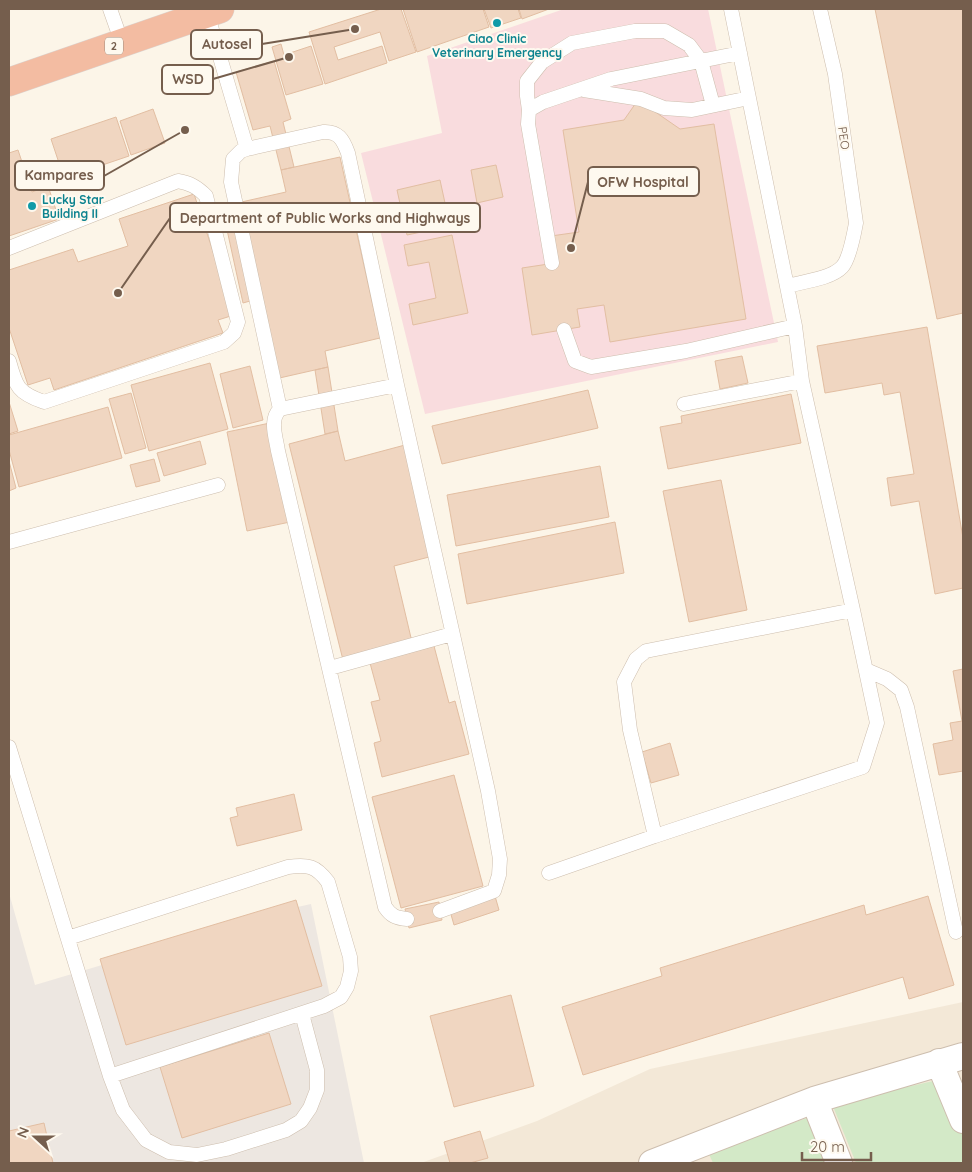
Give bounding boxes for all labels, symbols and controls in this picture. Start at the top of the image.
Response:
marker: Ciao Clinic Veterinary Emergency [491,17,503,29]
callout: Autosel [191,30,262,59]
place label: Ciao Clinic Veterinary Emergency [432,31,562,60]
text: Autosel [202,35,252,53]
road number: 2 [105,37,123,54]
callout: WSD [162,65,213,94]
text: WSD [172,70,204,88]
street label: PEO [835,125,853,151]
callout: Kampares [15,161,104,190]
text: Kampares [24,166,94,184]
callout: OFW Hospital [588,167,699,196]
text: OFW Hospital [597,173,689,191]
place label: Lucky Star Building II [42,192,104,221]
marker: Lucky Star Building II [26,200,38,212]
callout: Department of Public Works and Highways [170,203,480,232]
text: Department of Public Works and Highways [180,209,471,227]
north arrow [10,1112,60,1162]
text: N [13,1124,33,1140]
scale bar [802,1130,871,1162]
text: 20 m [810,1137,845,1156]

